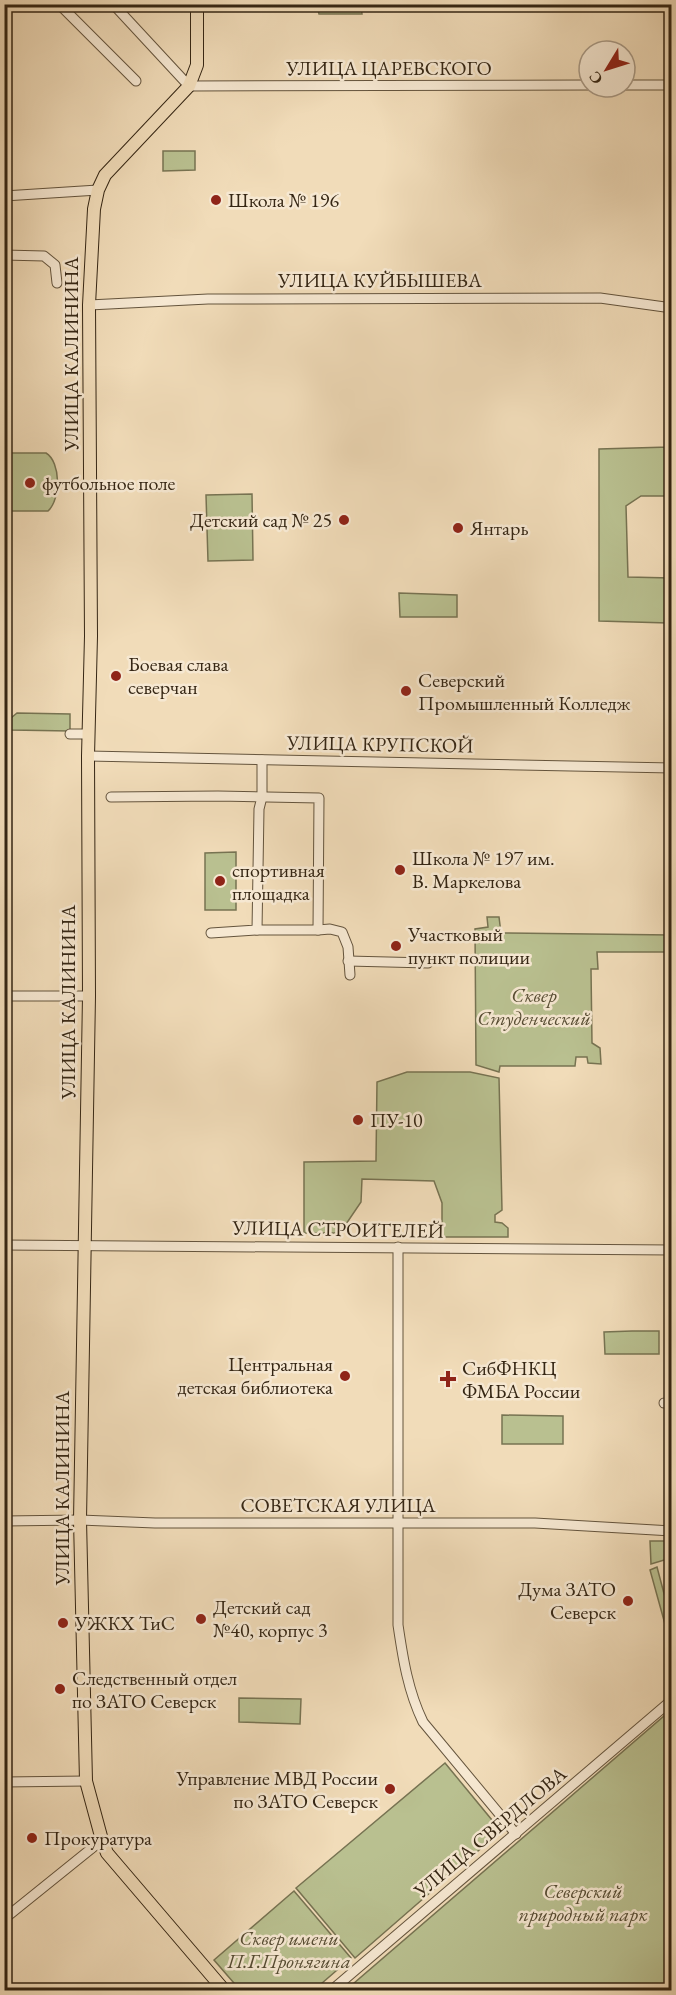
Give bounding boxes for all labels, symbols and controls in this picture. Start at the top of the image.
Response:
north arrow [577,39,637,99]
street label: УЛИЦА ЦАРЕВСКОГО [285,55,492,81]
text: С [584,67,607,89]
place label: Школа № 196 [228,187,339,213]
marker: Школа № 196 [209,193,223,207]
street label: УЛИЦА КАЛИНИНА [58,257,84,452]
street label: УЛИЦА КУЙБЫШЕВА [277,267,482,293]
place label: футбольное поле [42,470,176,496]
marker: футбольное поле [23,476,37,490]
place label: Детский сад № 25 [190,507,332,533]
marker: Детский сад № 25 [337,513,351,527]
place label: Янтарь [469,515,528,541]
marker: Янтарь [451,521,465,535]
place label: Боевая слава северчан [128,651,229,700]
place label: Северский Промышленный Колледж [418,667,631,716]
marker: Боевая слава северчан [109,669,123,683]
marker: Северский Промышленный Колледж [399,684,413,698]
street label: УЛИЦА КРУПСКОЙ [286,729,473,759]
place label: Школа № 197 им. В. Маркелова [412,845,555,894]
place label: спортивная площадка [232,857,325,906]
marker: Школа № 197 им. В. Маркелова [393,863,407,877]
marker: спортивная площадка [213,874,227,888]
street label: УЛИЦА КАЛИНИНА [55,905,81,1100]
place label: Участковый пункт полиции [407,921,530,970]
marker: Участковый пункт полиции [389,939,403,953]
park label: Сквер Студенческий [477,982,591,1031]
place label: ПУ-10 [370,1107,423,1133]
marker: ПУ-10 [351,1113,365,1127]
street label: УЛИЦА СТРОИТЕЛЕЙ [231,1214,444,1244]
place label: Центральная детская библиотека [178,1351,333,1400]
place label: СибФНКЦ ФМБА России [462,1355,581,1404]
marker: Центральная детская библиотека [338,1369,352,1383]
marker: СибФНКЦ ФМБА России [439,1370,457,1388]
street label: УЛИЦА КАЛИНИНА [49,1391,75,1586]
street label: СОВЕТСКАЯ УЛИЦА [240,1492,436,1518]
place label: Дума ЗАТО Северск [518,1576,616,1625]
place label: Детский сад №40, корпус 3 [213,1594,328,1643]
marker: Дума ЗАТО Северск [621,1594,635,1608]
place label: УЖКХ ТиС [74,1610,175,1636]
marker: Детский сад №40, корпус 3 [194,1612,208,1626]
marker: УЖКХ ТиС [56,1616,70,1630]
place label: Следственный отдел по ЗАТО Северск [72,1665,237,1714]
marker: Следственный отдел по ЗАТО Северск [53,1682,67,1696]
street label: УЛИЦА СВЕРДЛОВА [408,1760,572,1904]
place label: Управление МВД России по ЗАТО Северск [175,1765,378,1814]
marker: Управление МВД России по ЗАТО Северск [383,1782,397,1796]
place label: Прокуратура [44,1825,152,1851]
marker: Прокуратура [25,1831,39,1845]
park label: Северский природный парк [518,1878,648,1927]
park label: Сквер имени П.Г.Пронягина [226,1925,351,1974]

